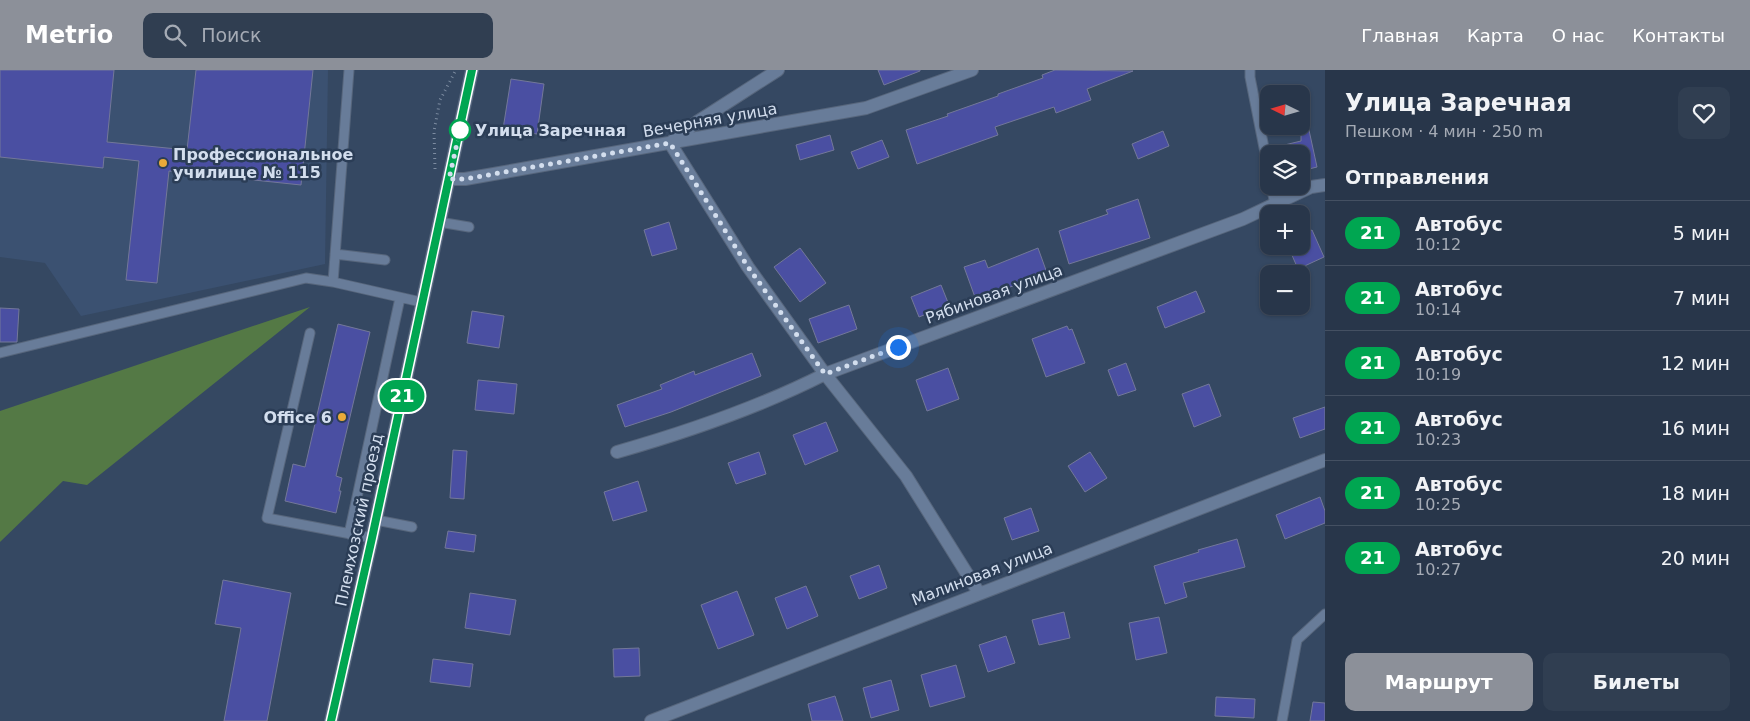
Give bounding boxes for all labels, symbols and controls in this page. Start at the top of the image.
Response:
search box [143,13,493,58]
text: Metrio [25,21,113,49]
icon: search [161,21,189,49]
text: Поиск [201,24,261,46]
text: Главная [1361,25,1439,46]
text: Карта [1467,25,1524,46]
text: О нас [1552,25,1604,46]
text: Контакты [1632,25,1725,46]
north arrow [1260,85,1310,135]
map controls [1260,85,1310,315]
button: heart [1678,87,1730,139]
text: Улица Заречная [1345,89,1572,117]
street label: Вечерняя улица [641,99,779,141]
marker: Улица Заречная [449,119,471,141]
place label: Улица Заречная [475,121,626,140]
text: Пешком · 4 мин · 250 m [1345,122,1543,141]
place label: Профессиональное училище № 115 [173,145,353,182]
button: layers [1260,145,1310,195]
marker: Профессиональное училище № 115 [157,157,169,169]
text: Отправления [1345,166,1489,188]
button: + [1260,205,1310,255]
text: Автобус [1415,213,1503,235]
text: 21 [1360,222,1385,243]
text: 5 мин [1673,222,1730,244]
text: 10:12 [1415,235,1461,254]
street label: Рябиновая улица [923,260,1065,328]
button: − [1260,265,1310,315]
text: Автобус [1415,278,1503,300]
text: 21 [1360,287,1385,308]
text: 7 мин [1673,287,1730,309]
text: 10:14 [1415,300,1461,319]
your location [886,335,911,360]
text: Автобус [1415,343,1503,365]
text: 21 [1360,352,1385,373]
text: 12 мин [1661,352,1730,374]
text: 10:19 [1415,365,1461,384]
line badge: 21 [380,380,424,412]
text: 21 [389,385,415,406]
place label: Office 6 [264,408,332,427]
text: Автобус [1415,408,1503,430]
marker: Office 6 [336,411,348,423]
text: 21 [1360,417,1385,438]
text: 16 мин [1661,417,1730,439]
text: 10:23 [1415,430,1461,449]
street label: Племхозский проезд [331,432,387,608]
text: Автобус [1415,473,1503,495]
text: 21 [1360,482,1385,503]
text: 18 мин [1661,482,1730,504]
text: 10:25 [1415,495,1461,514]
street label: Малиновая улица [909,538,1055,610]
text: Автобус [1415,538,1503,560]
text: 21 [1360,547,1385,568]
text: 20 мин [1661,547,1730,569]
text: 10:27 [1415,560,1461,579]
button: Маршрут [1345,653,1533,711]
button: Билеты [1543,653,1730,711]

